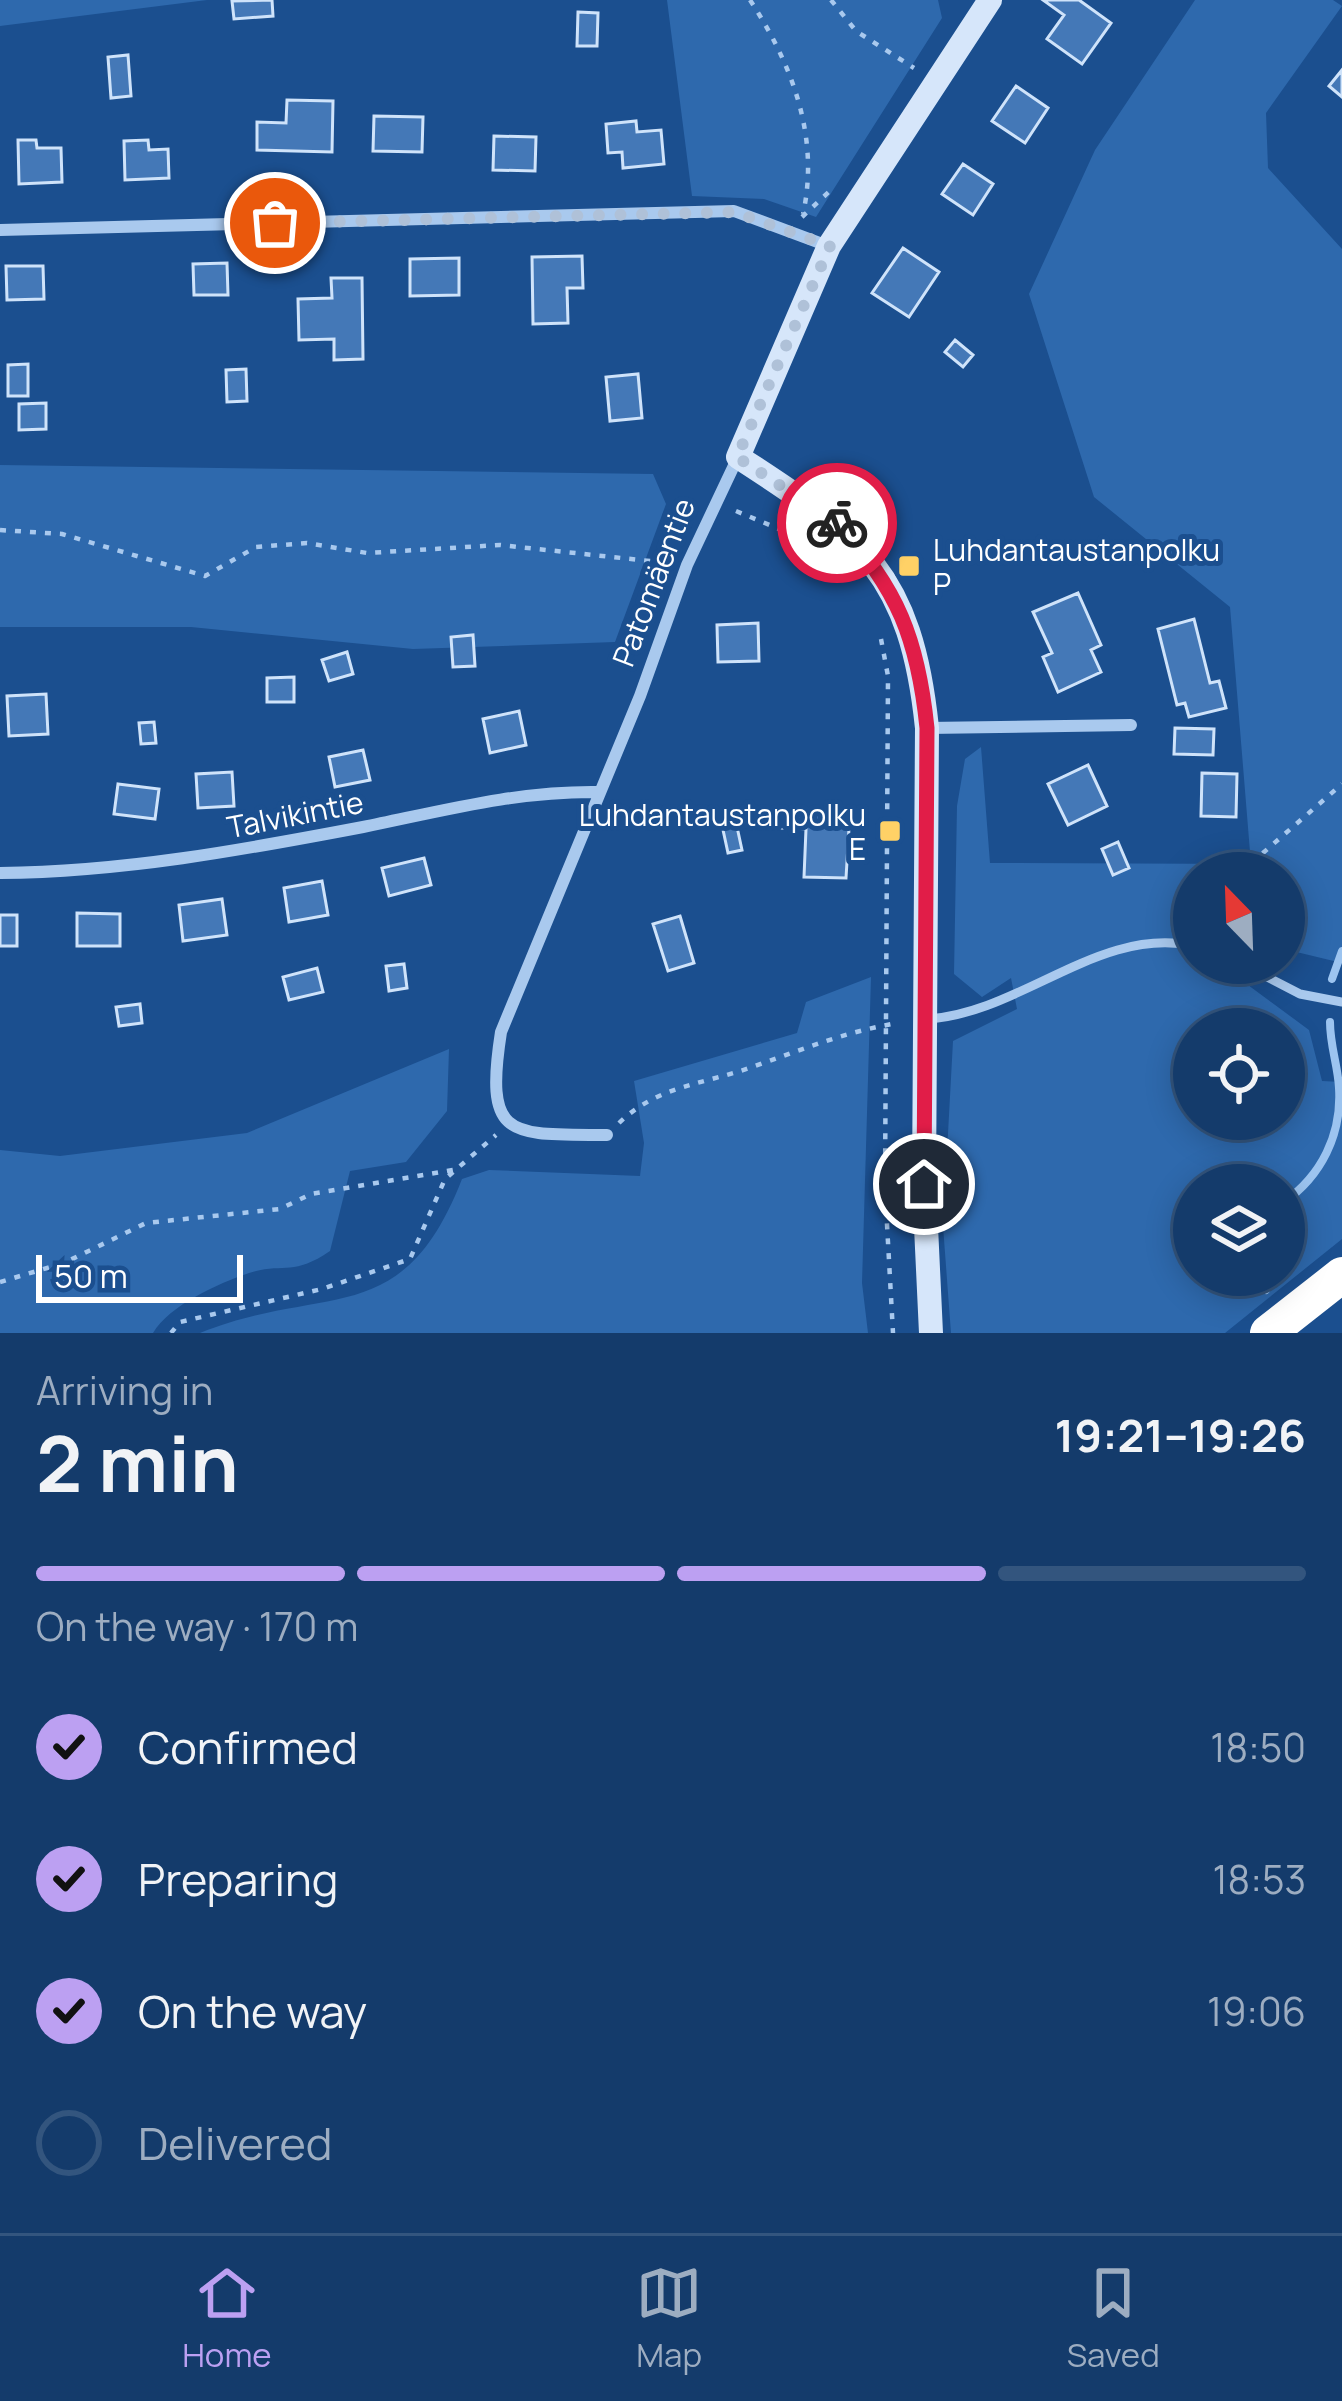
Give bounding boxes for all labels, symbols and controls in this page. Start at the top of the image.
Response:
pin [224,172,326,274]
icon: bag [242,190,308,256]
courier [777,463,897,583]
icon: bike [804,490,870,556]
street label: Patomäentie [602,492,704,672]
place label: Luhdantaustanpolku P [933,529,1220,604]
marker: Luhdantaustanpolku P [896,553,922,579]
street label: Talvikintie [223,781,367,847]
place label: Luhdantaustanpolku E [579,794,866,869]
marker: Luhdantaustanpolku E [877,818,903,844]
north arrow [1173,852,1305,984]
map controls [1173,852,1305,1296]
button: locate [1173,1008,1305,1140]
pin [873,1133,975,1235]
icon: home [891,1151,957,1217]
button: layers [1173,1164,1305,1296]
scale bar [36,1249,243,1302]
text: 50 m [54,1253,128,1298]
text: Arriving in [36,1363,213,1417]
text: 19:21–19:26 [1054,1404,1306,1466]
text: 2 min [36,1409,239,1515]
text: On the way · 170 m [36,1599,358,1653]
icon: check [36,1714,102,1780]
text: Confirmed [138,1716,358,1778]
text: 18:50 [1210,1720,1306,1774]
icon: check [36,1846,102,1912]
text: Preparing [138,1848,338,1910]
text: 18:53 [1212,1852,1306,1906]
icon: check [36,1978,102,2044]
text: On the way [138,1980,367,2042]
text: 19:06 [1207,1984,1306,2038]
text: Delivered [138,2112,333,2174]
tab: Home [182,2260,272,2377]
tab: Map [636,2260,702,2377]
tab: Saved [1067,2260,1160,2377]

